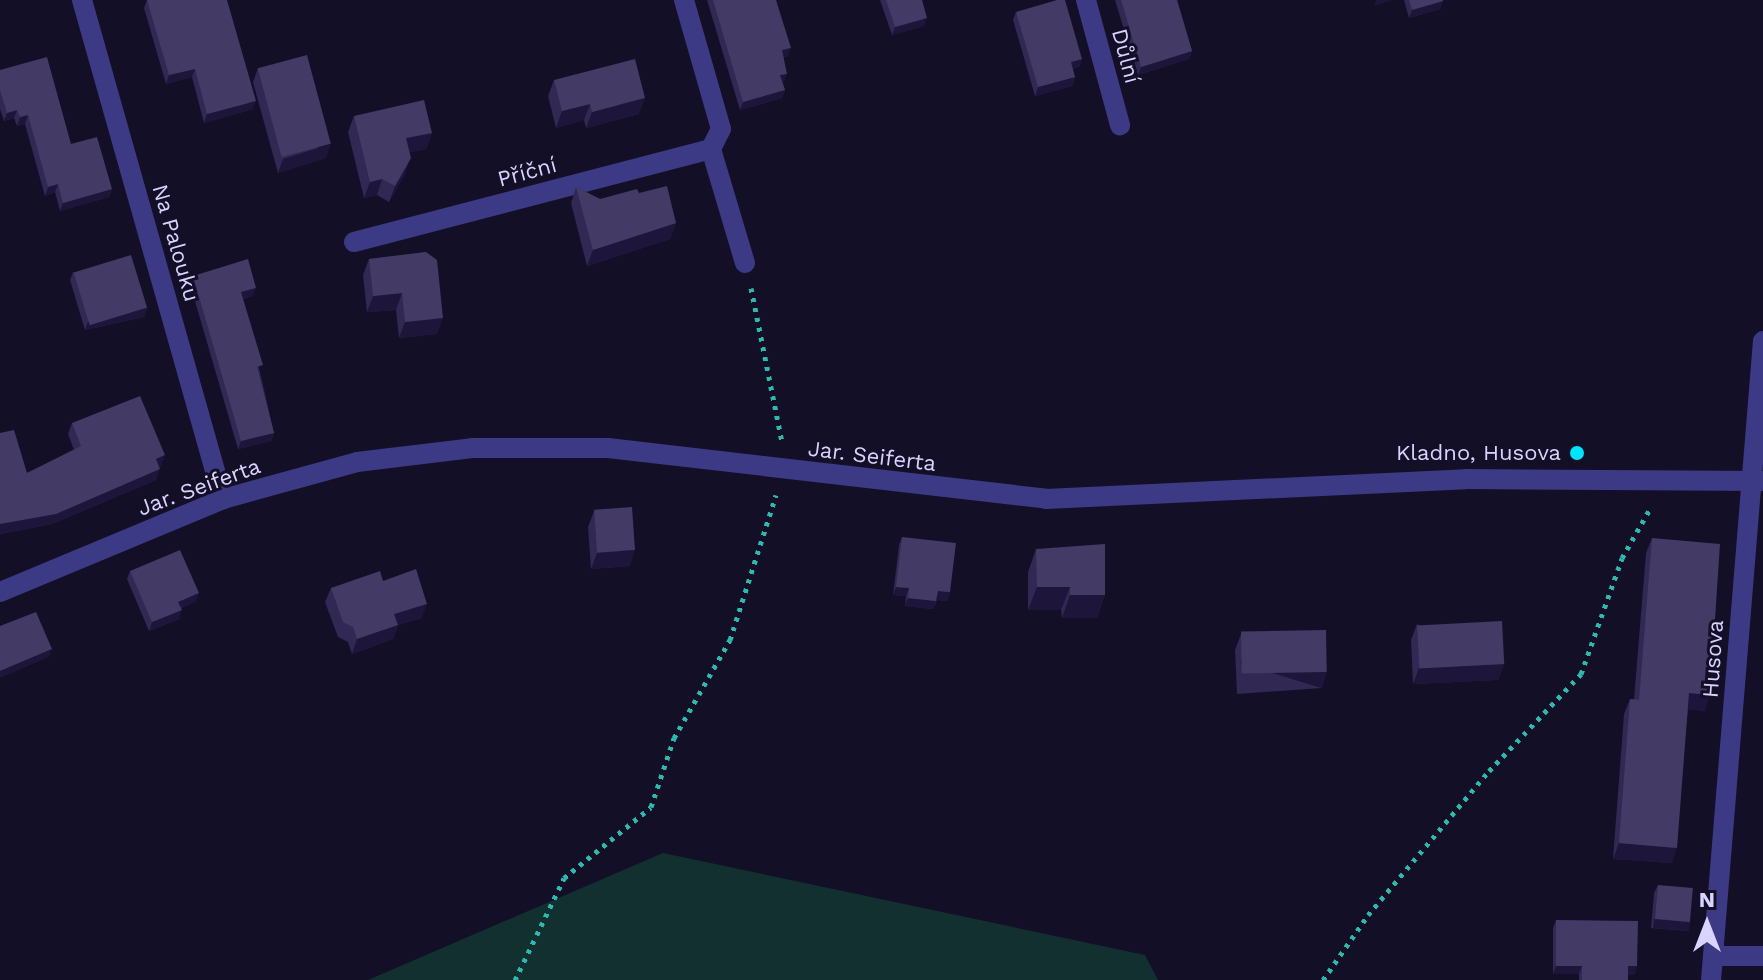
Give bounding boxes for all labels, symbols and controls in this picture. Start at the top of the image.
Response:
street label: Důlní [1106,26,1146,86]
street label: Příční [495,151,559,193]
street label: Na Palouku [147,181,205,305]
street label: Jar. Seiferta [806,435,938,477]
place label: Kladno, Husova [1396,440,1561,466]
marker: Kladno, Husova [1568,444,1586,462]
street label: Jar. Seiferta [134,453,264,521]
street label: Husova [1697,619,1729,699]
north arrow [1667,884,1747,964]
text: N [1699,887,1715,912]

